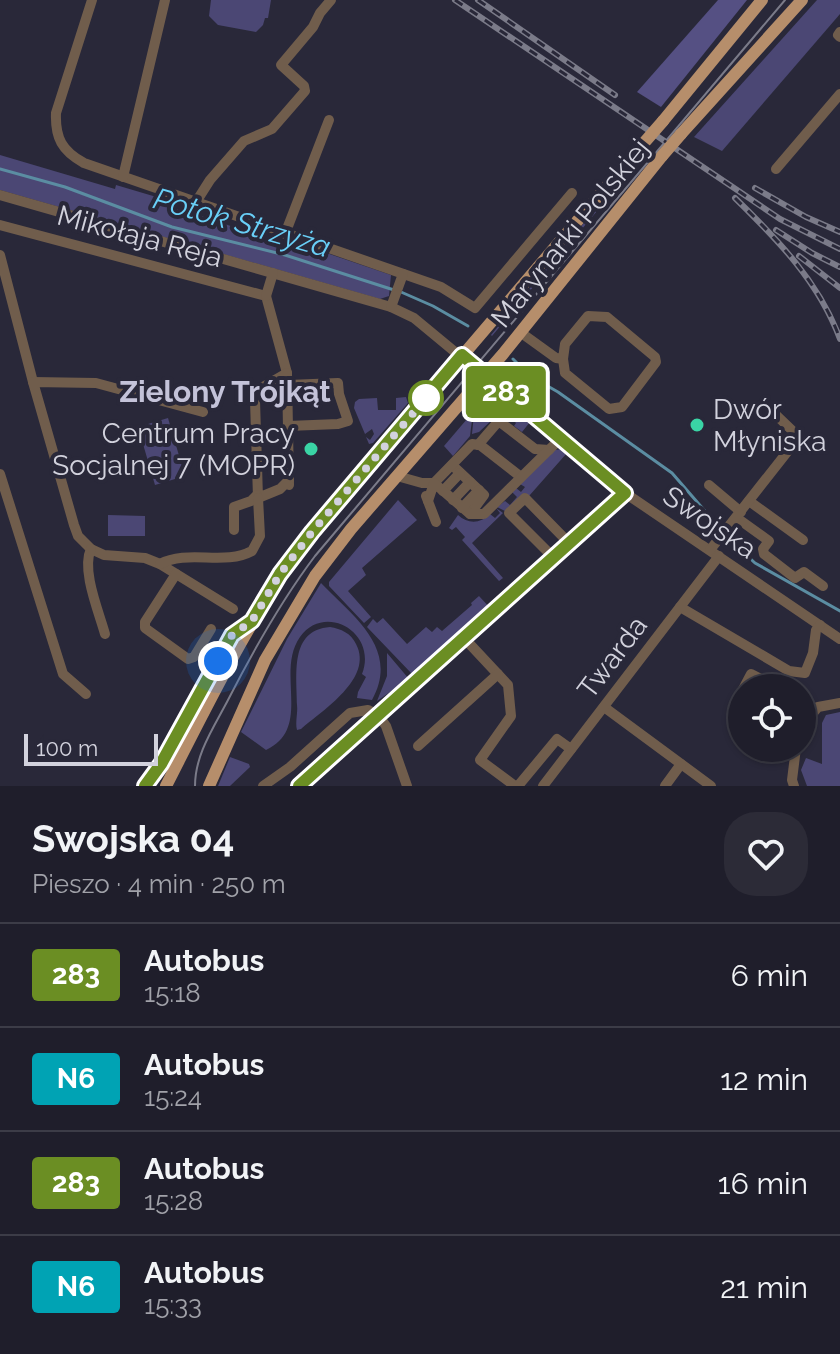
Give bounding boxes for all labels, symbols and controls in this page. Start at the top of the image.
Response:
street label: Marynarki Polskiej [484,132,656,334]
water label: Potok Strzyża [150,181,335,264]
street label: Mikołaja Reja [54,199,226,274]
line badge: 283 [460,366,552,418]
district label: Zielony Trójkąt [119,374,331,409]
text: 283 [482,375,530,408]
unlabelled marker [409,381,443,415]
place label: Dwór Młyniska [713,393,826,458]
marker: Dwór Młyniska [688,416,706,434]
place label: Centrum Pracy Socjalnej 7 (MOPR) [52,417,295,482]
marker: Centrum Pracy Socjalnej 7 (MOPR) [302,440,320,458]
street label: Swojska [657,479,763,566]
street label: Twarda [571,610,654,705]
your location [198,641,238,681]
map controls [728,674,816,762]
button: locate [728,674,816,762]
scale bar [24,730,158,766]
text: 100 m [36,735,98,761]
button: heart [724,812,808,896]
text: Swojska 04 [32,816,235,861]
text: Pieszo · 4 min · 250 m [32,869,286,899]
text: Autobus [144,943,264,978]
text: 283 [52,958,100,991]
text: 6 min [731,958,808,993]
text: 15:18 [144,978,201,1008]
text: Autobus [144,1047,264,1082]
text: N6 [57,1062,95,1095]
text: 12 min [720,1062,808,1097]
text: 15:24 [144,1082,202,1112]
text: Autobus [144,1151,264,1186]
text: 283 [52,1166,100,1199]
text: 16 min [718,1166,808,1201]
text: 15:28 [144,1186,203,1216]
text: Autobus [144,1255,264,1290]
text: N6 [57,1270,95,1303]
text: 21 min [720,1270,808,1305]
text: 15:33 [144,1290,202,1320]

